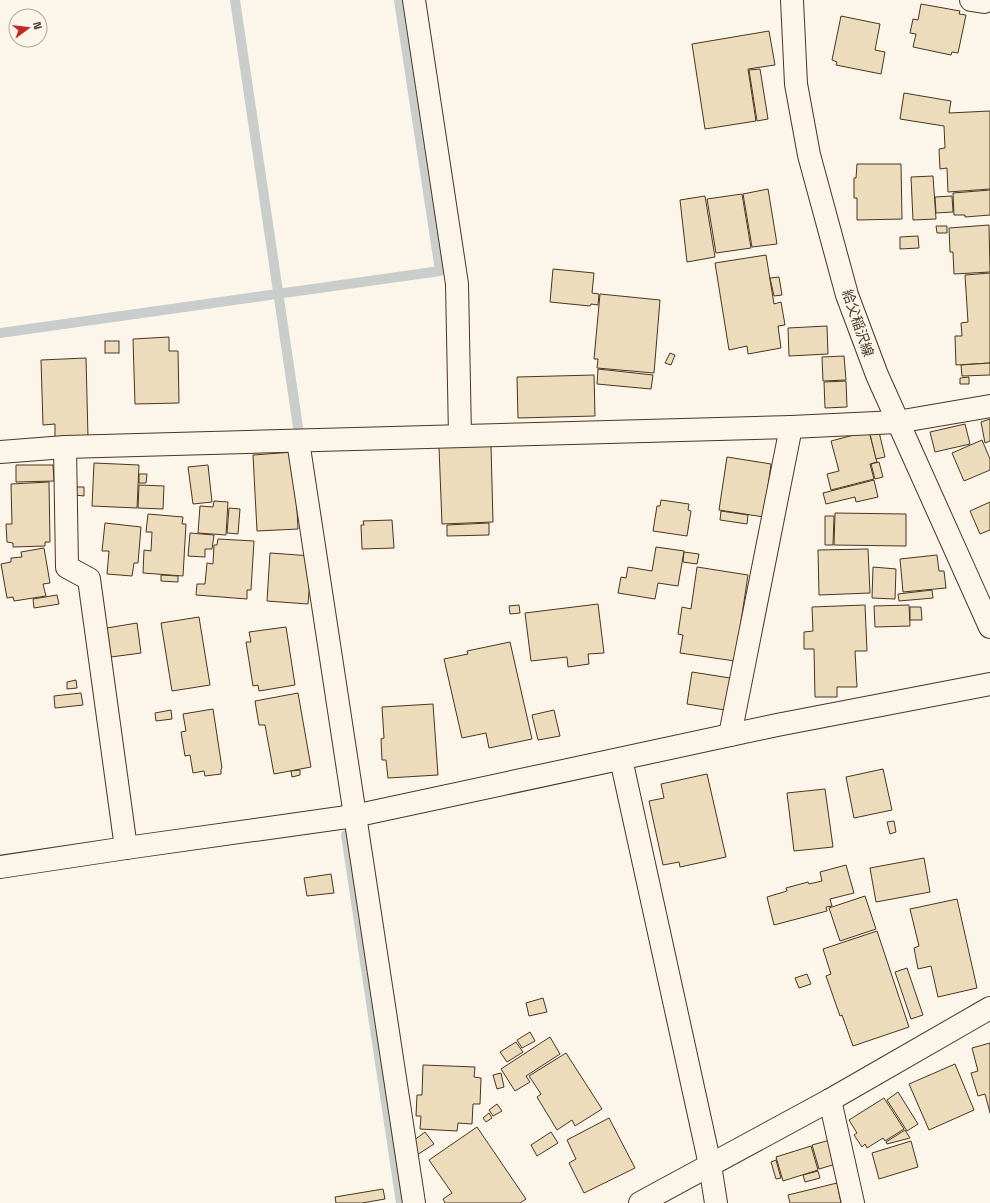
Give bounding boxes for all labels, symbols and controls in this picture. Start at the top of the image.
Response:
north arrow [8,8,48,48]
text: N [30,20,45,31]
street label: 給父稲沢線 [838,287,878,359]

